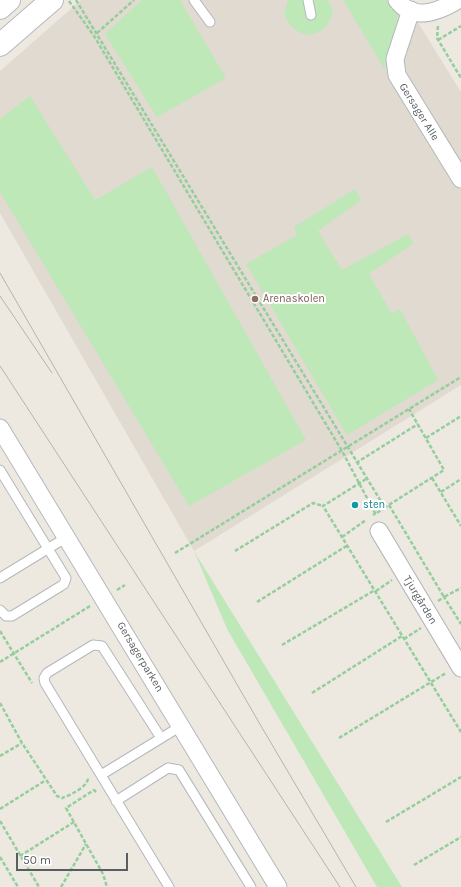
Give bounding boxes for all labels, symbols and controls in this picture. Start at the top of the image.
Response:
street label: Gersager Alle [396,81,442,143]
place label: Arenaskolen [263,292,325,306]
marker: Arenaskolen [250,294,260,304]
place label: sten [363,498,385,512]
marker: sten [350,500,360,510]
street label: Tjurgården [400,573,440,627]
street label: Gersagerparken [114,620,166,694]
scale bar [18,845,130,871]
text: 50 m [23,853,51,867]

